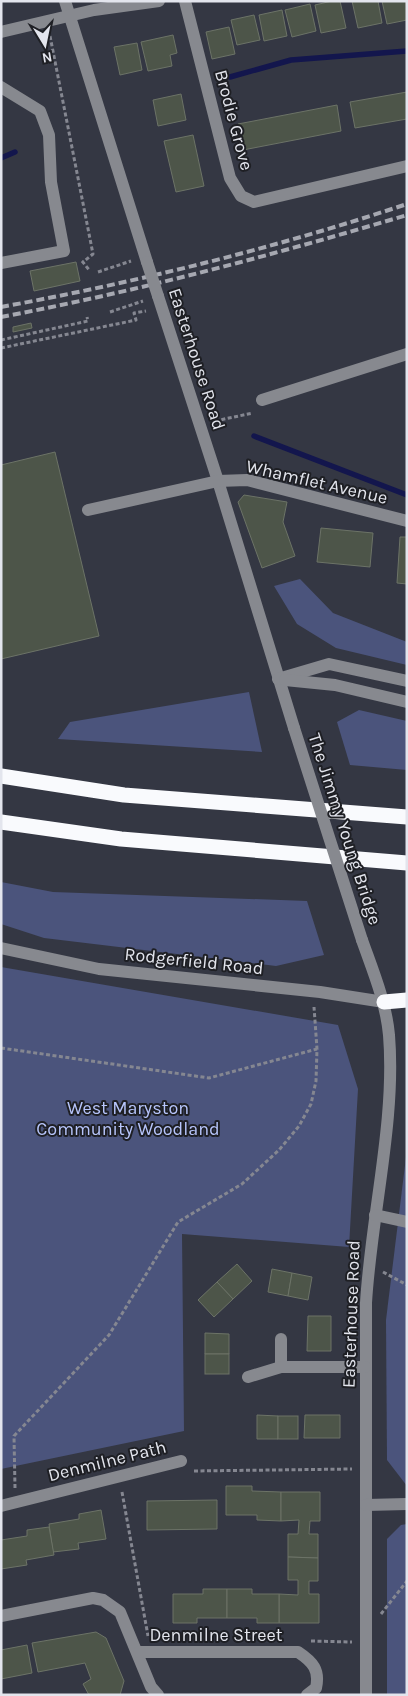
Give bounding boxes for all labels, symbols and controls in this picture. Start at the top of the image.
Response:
north arrow [20,20,70,70]
text: N [41,48,54,67]
street label: Brodie Grove [210,67,258,173]
street label: Easterhouse Road [164,285,230,433]
street label: Whamflet Avenue [244,455,390,509]
street label: The Jimmy Young Bridge [304,730,386,928]
street label: Rodgerfield Road [123,943,265,979]
park label: West Maryston Community Woodland [36,1097,220,1140]
street label: Easterhouse Road [337,1240,365,1388]
street label: Denmilne Path [46,1436,168,1486]
street label: Denmilne Street [149,1624,283,1646]

